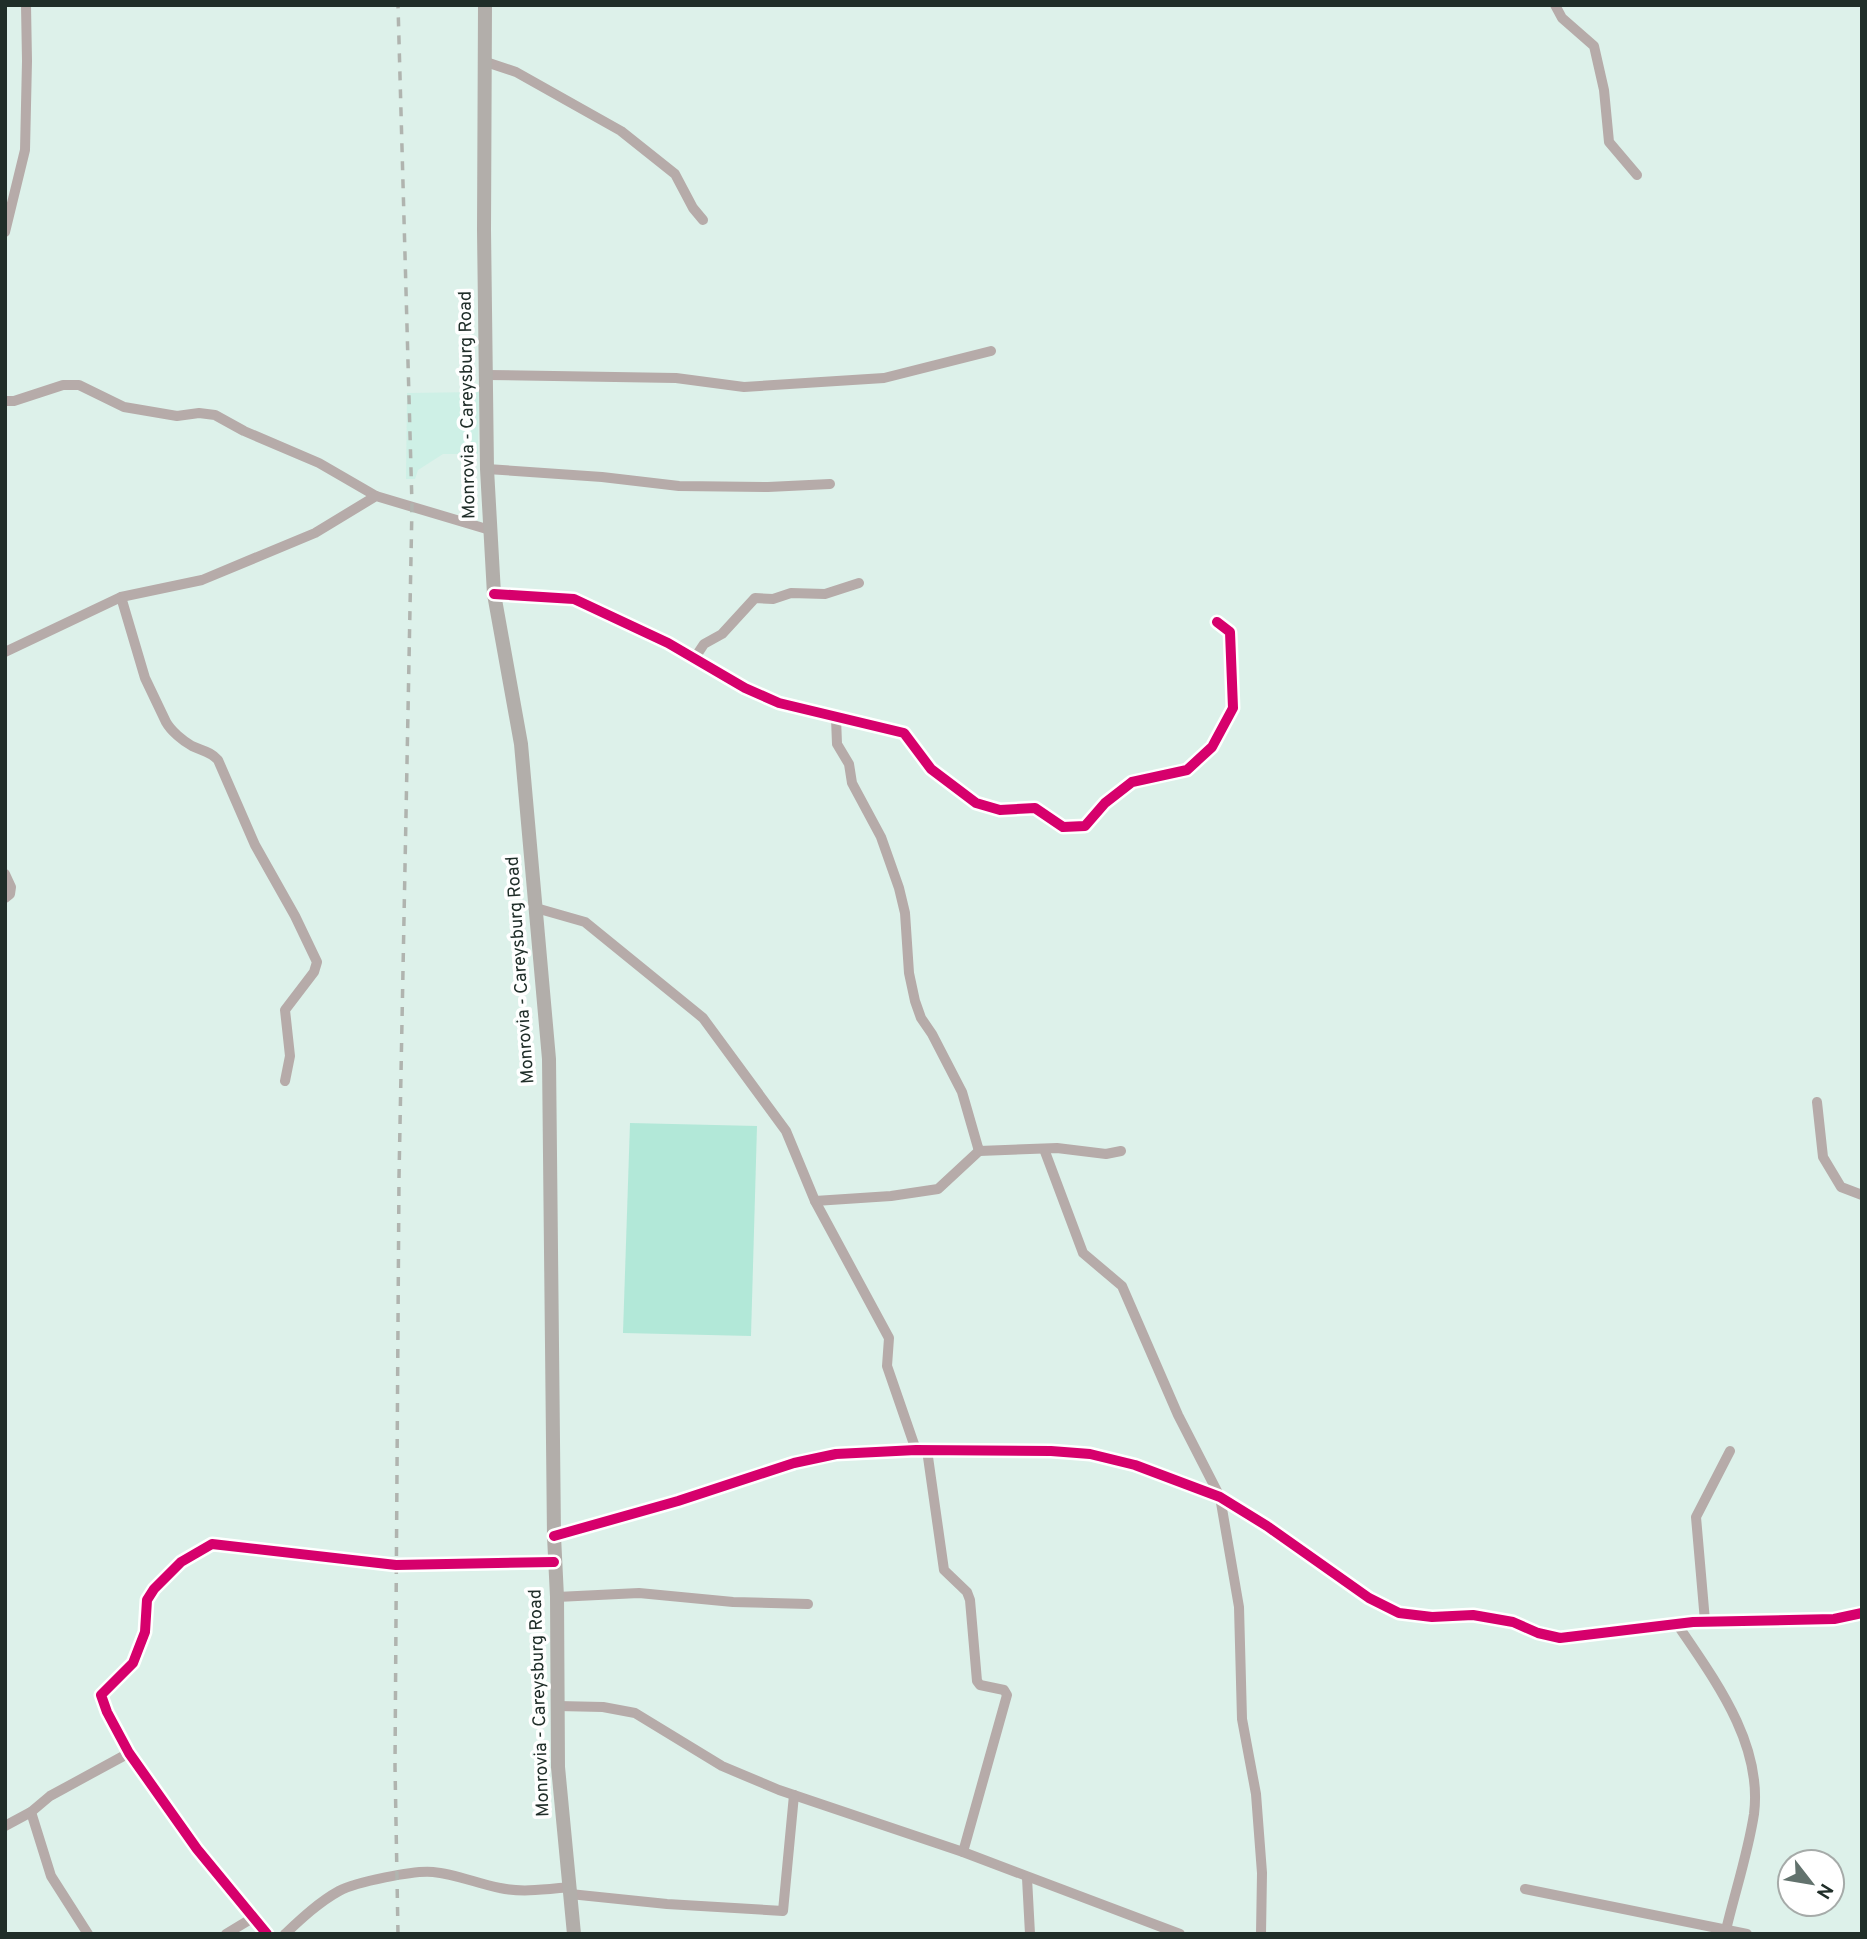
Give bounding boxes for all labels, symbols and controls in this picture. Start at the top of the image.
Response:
street label: Monrovia - Careysburg Road [455,291,481,519]
street label: Monrovia - Careysburg Road [502,855,540,1085]
street label: Monrovia - Careysburg Road [525,1589,555,1817]
north arrow [1776,1848,1846,1918]
text: N [1810,1879,1838,1903]

